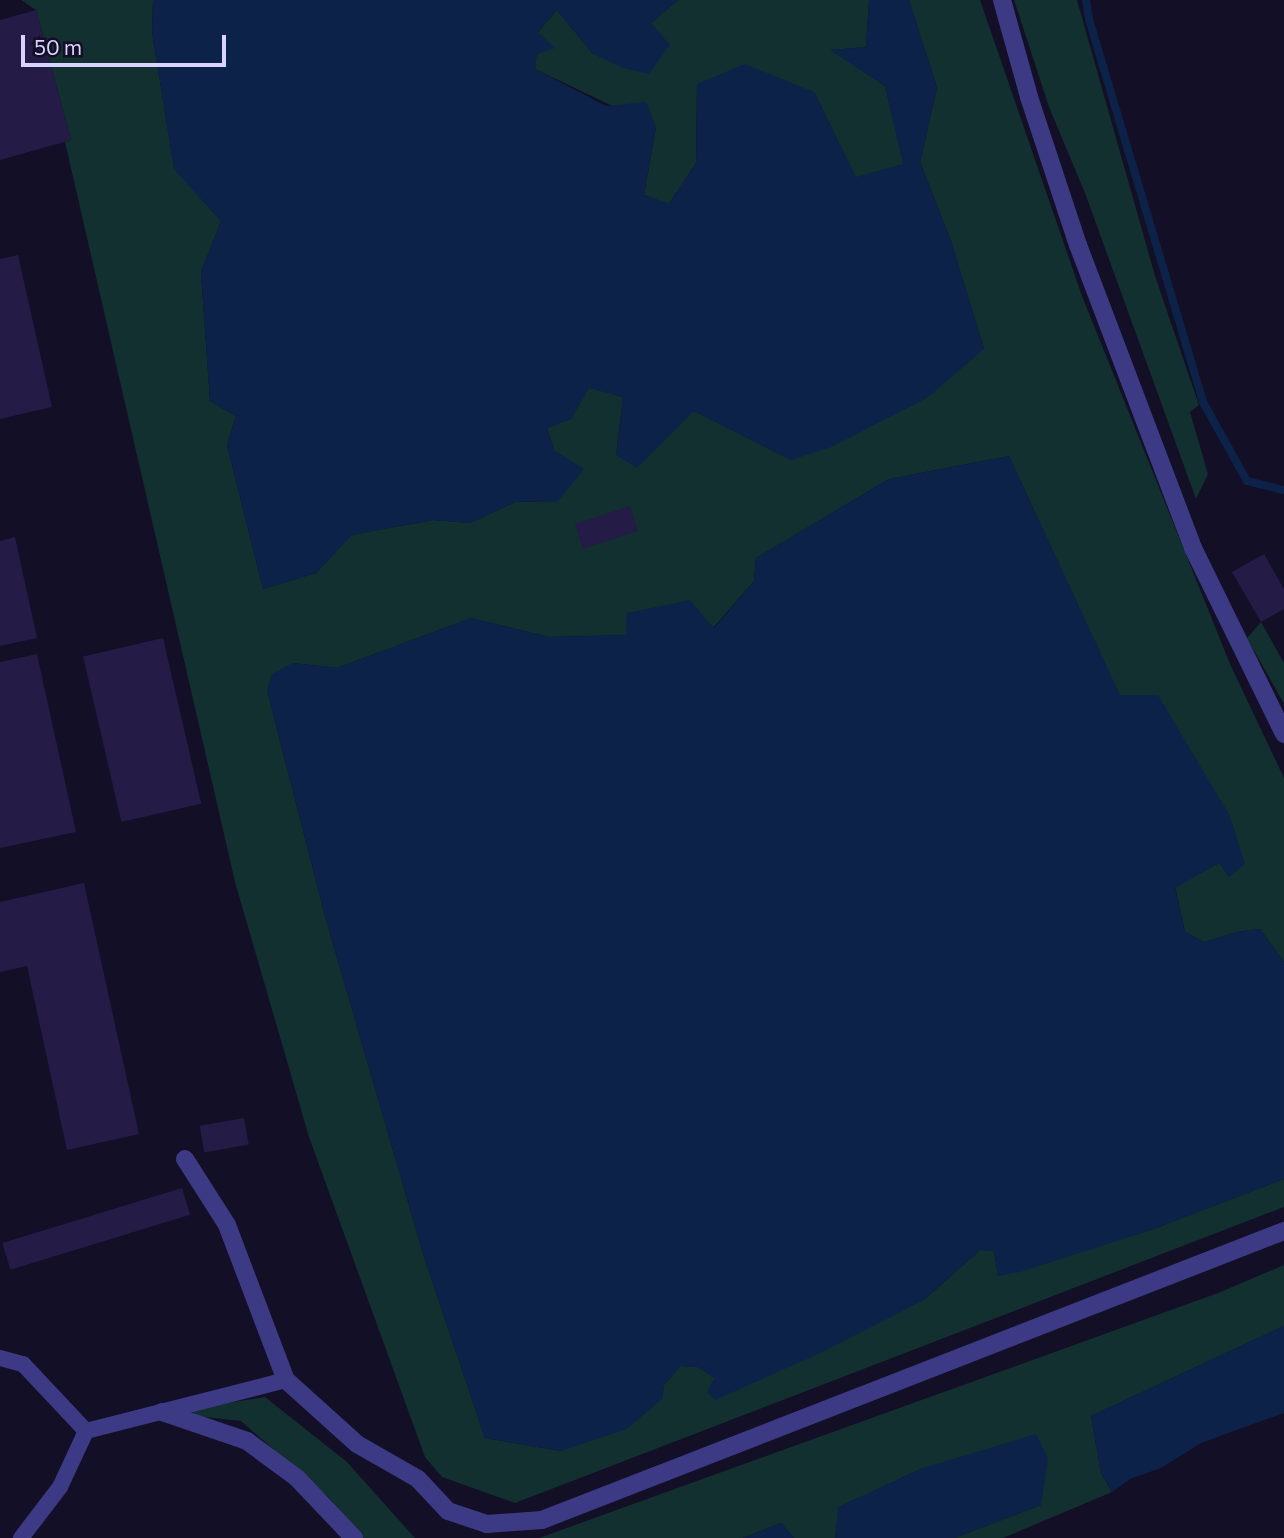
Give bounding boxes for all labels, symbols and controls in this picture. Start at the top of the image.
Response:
scale bar [24,21,229,65]
text: 50 m [34,34,82,59]

